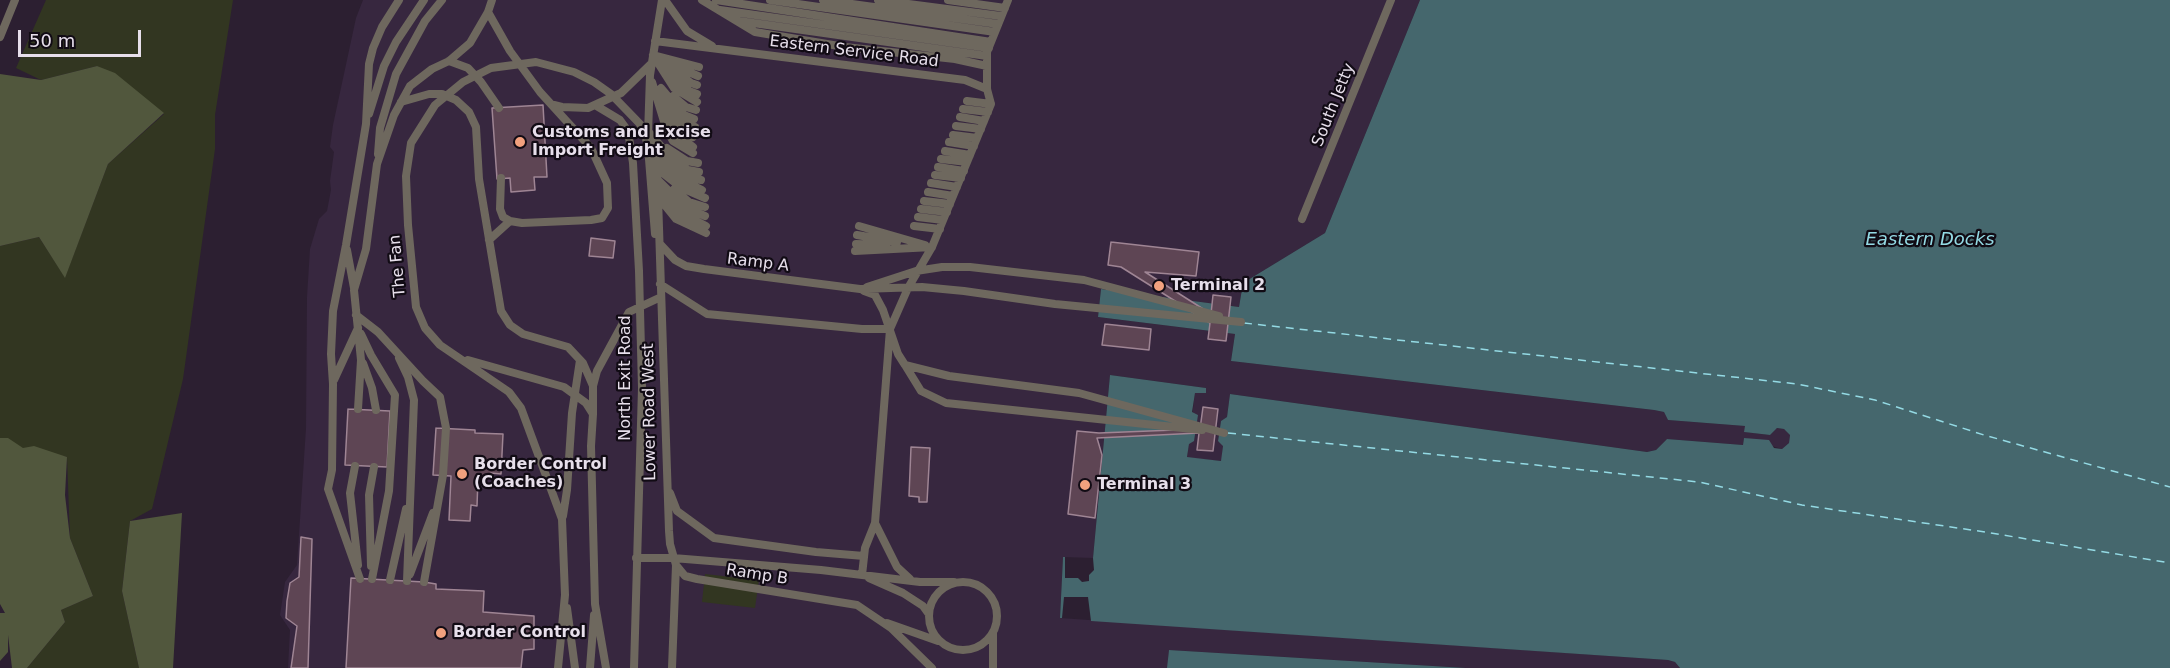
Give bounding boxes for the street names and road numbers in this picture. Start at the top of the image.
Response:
street label: Eastern Service Road [768,32,940,72]
street label: South Jetty [1309,61,1359,149]
street label: The Fan [386,234,410,298]
street label: Ramp A [726,250,790,276]
street label: North Exit Road [616,315,636,441]
street label: Lower Road West [639,343,661,481]
street label: Ramp B [725,561,789,589]

